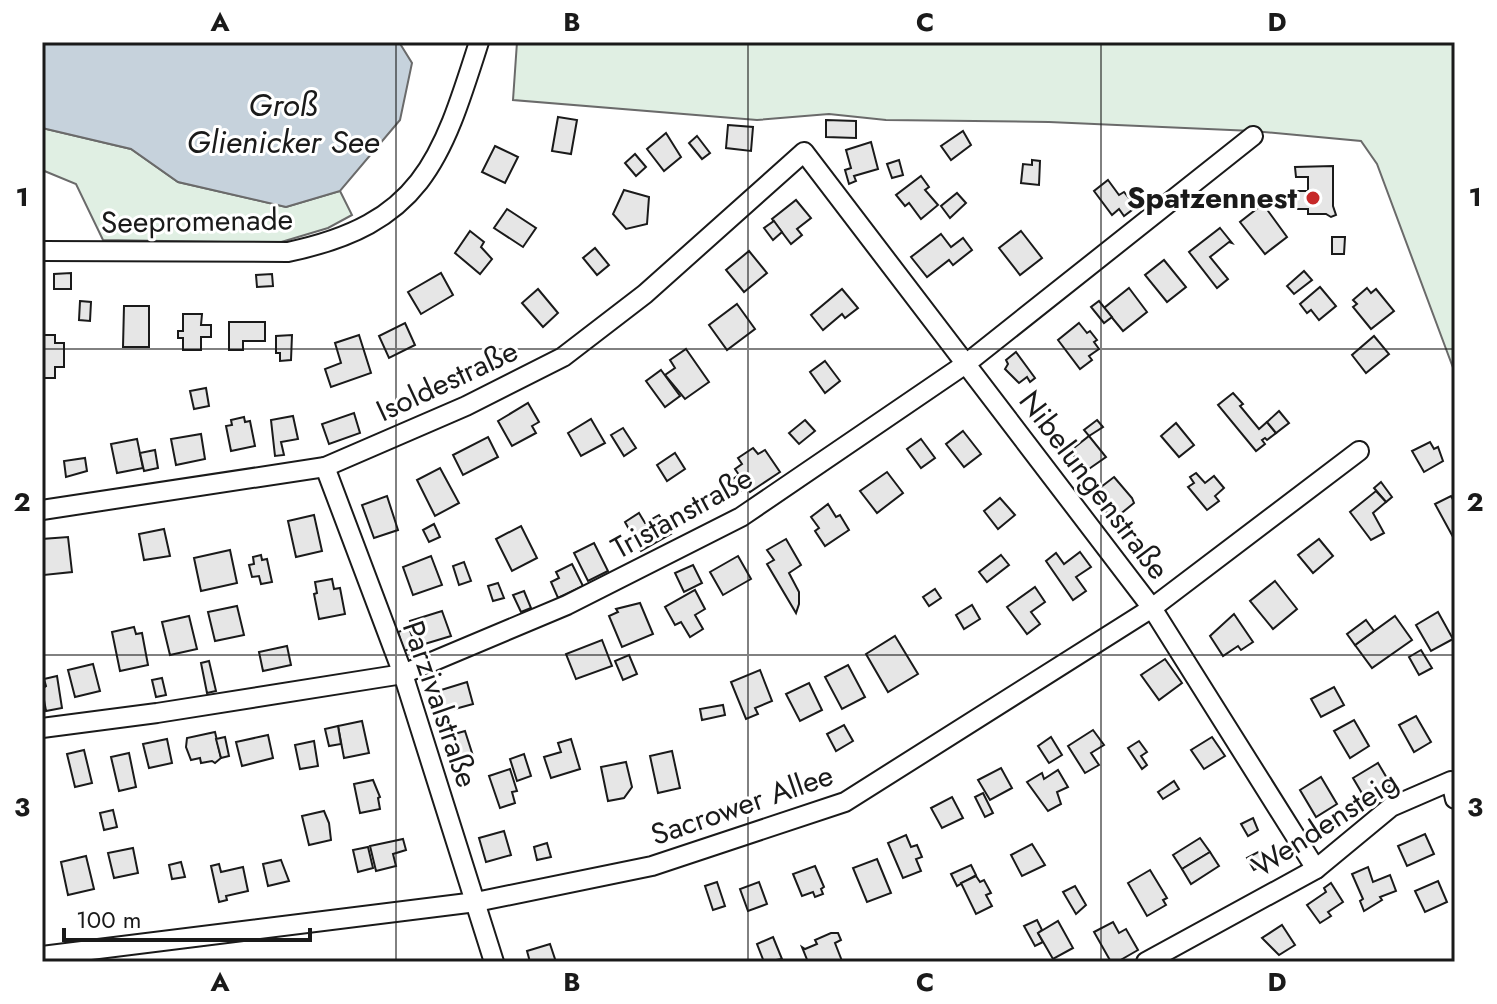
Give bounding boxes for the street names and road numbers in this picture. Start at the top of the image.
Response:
street label: Seepromenade [101,197,293,244]
street label: Isoldestraße [369,329,525,432]
street label: Nibelungenstraße [1009,381,1180,588]
street label: Tristanstraße [603,456,760,569]
street label: Parzivalstraße [392,615,489,793]
street label: Sacrower Allee [645,753,839,856]
street label: Wendensteig [1243,760,1406,887]

